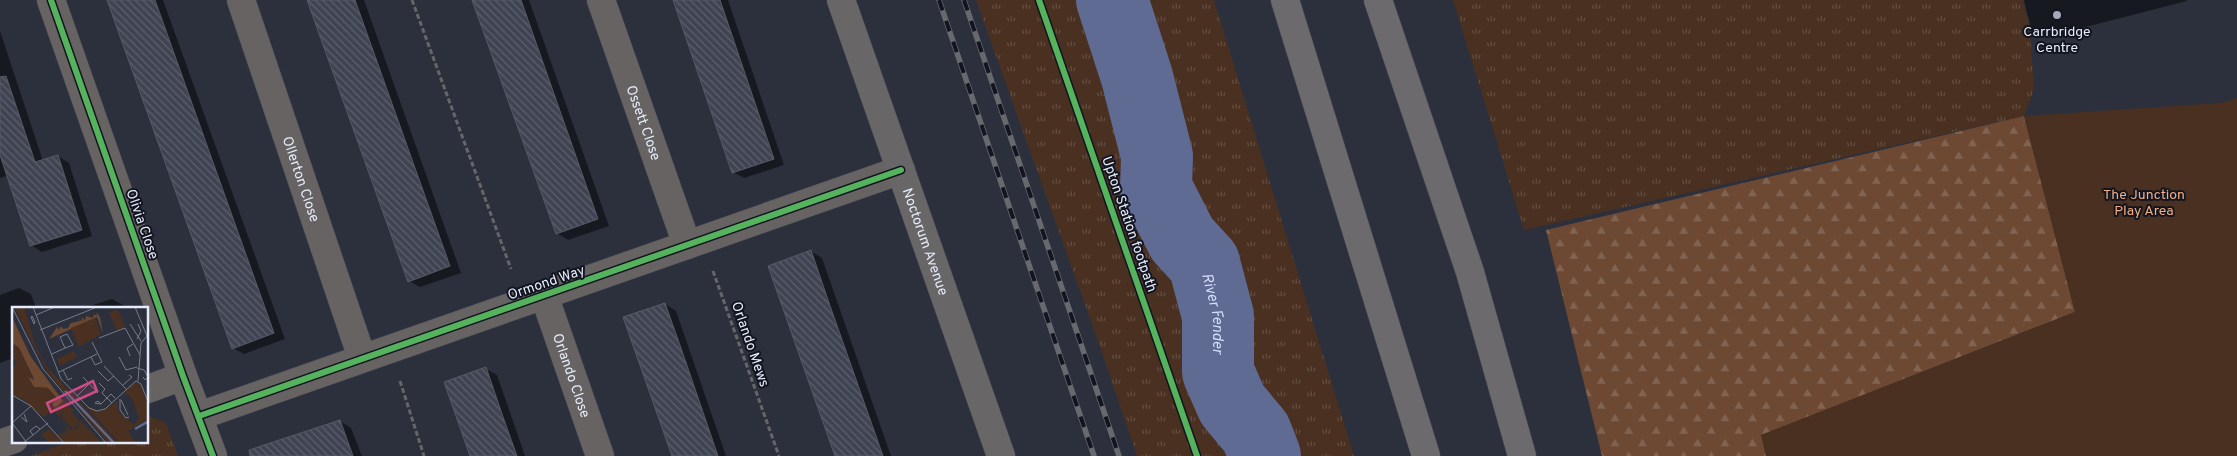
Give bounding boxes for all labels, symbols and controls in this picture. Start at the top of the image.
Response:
marker: Carrbridge Centre [2051,9,2063,21]
place label: Carrbridge Centre [2023,24,2091,57]
street label: Ossett Close [622,83,664,163]
street label: Ollerton Close [278,134,322,225]
street label: Upton Station footpath [1097,154,1160,295]
street label: Noctorum Avenue [898,186,951,298]
street label: Olivia Close [122,187,162,262]
park label: The Junction Play Area [2103,187,2185,220]
street label: Ormond Way [506,262,587,305]
water label: River Fender [1196,271,1227,355]
street label: Orlando Mews [727,300,772,389]
inset map [12,307,149,444]
street label: Orlando Close [548,331,593,420]

